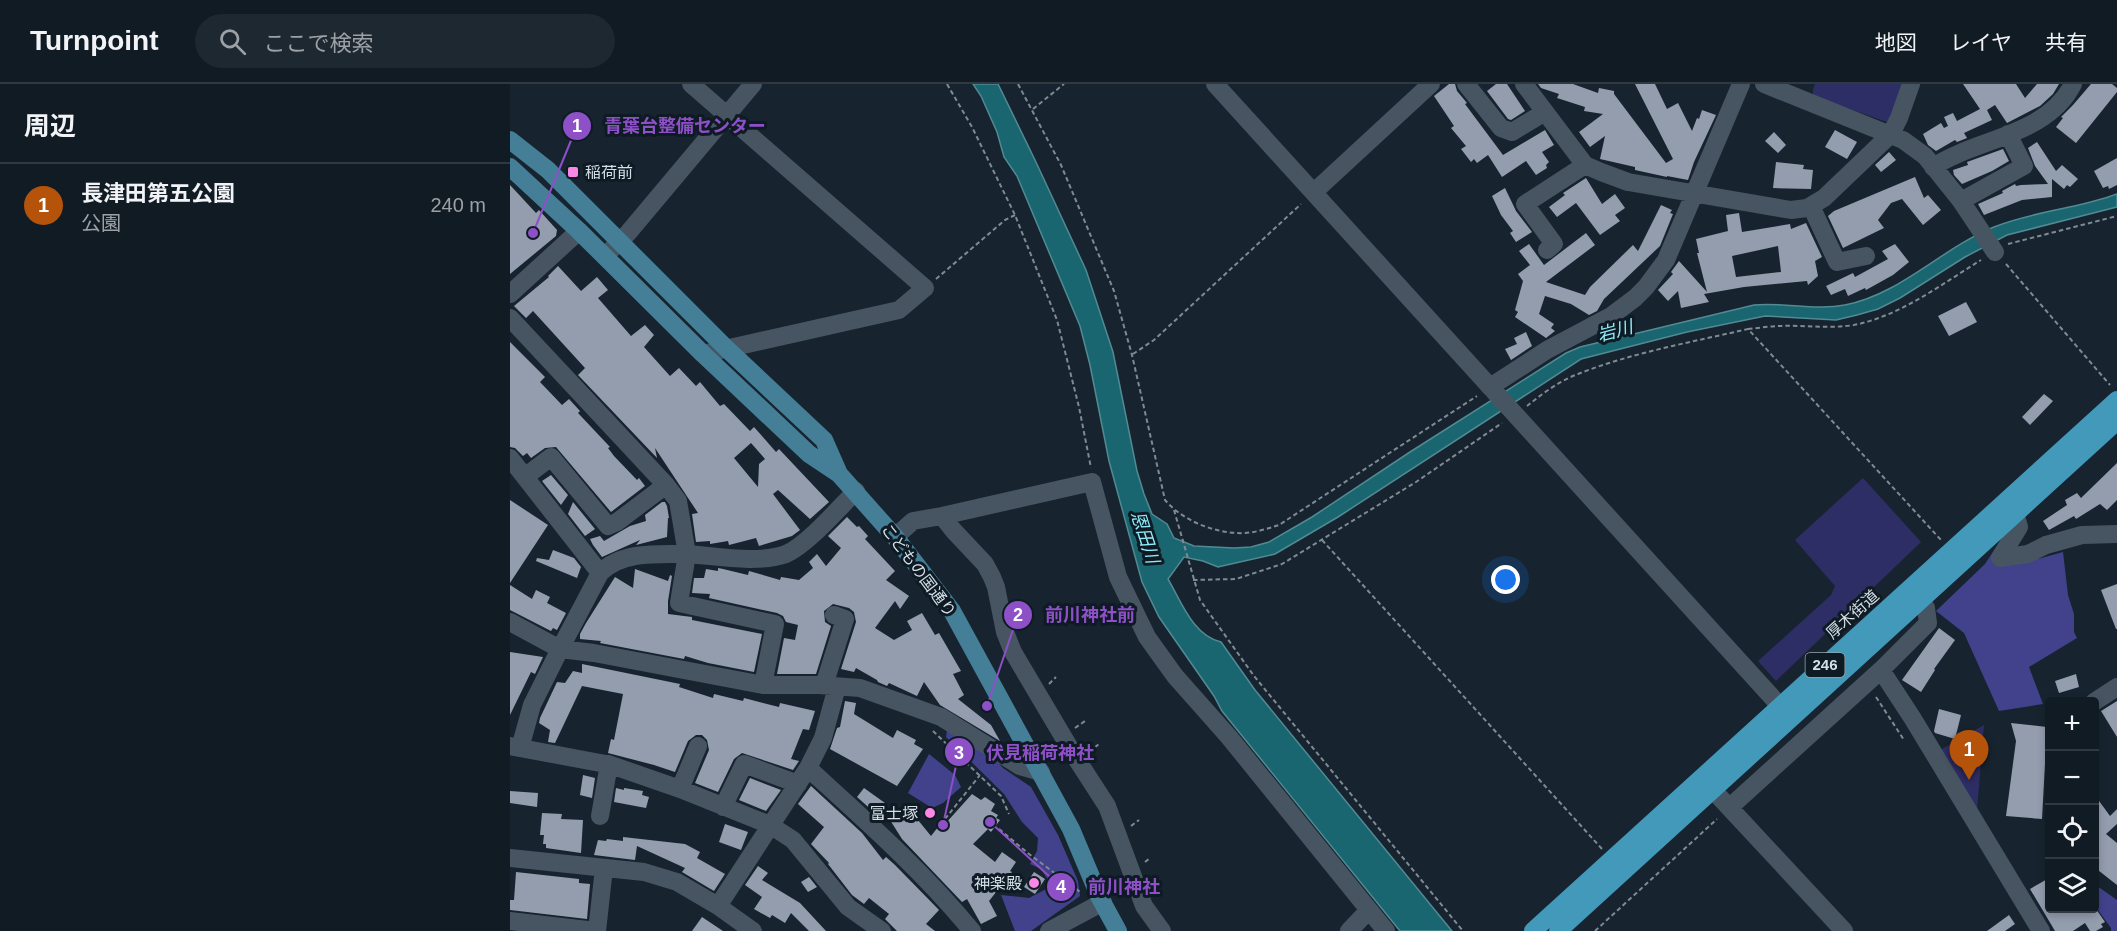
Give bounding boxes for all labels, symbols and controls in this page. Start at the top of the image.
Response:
search box [195,14,615,68]
text: Turnpoint [30,25,159,56]
icon: search [216,25,249,58]
text: ここで検索 [264,31,374,56]
text: 地図 [1875,31,1917,54]
text: レイヤ [1950,31,2012,54]
text: 共有 [2045,31,2087,54]
callout: 青葉台整備センター [562,108,778,144]
text: 周辺 [24,111,76,141]
text: 1 [572,116,582,136]
text: 青葉台整備センター [604,116,766,136]
place label: 稲荷前 [585,164,633,181]
marker: 稲荷前 [566,165,580,179]
text: 長津田第五公園 [81,181,235,206]
text: 1 [38,194,49,216]
text: 240 m [430,194,486,216]
text: 公園 [81,212,121,234]
water label: 岩川 [1595,316,1637,345]
water label: 恩田川 [1127,508,1163,568]
street label: こどもの国通り [878,520,959,620]
your location [1491,565,1520,594]
street label: 厚木街道 [1823,587,1882,642]
callout: 前川神社前 [1003,597,1147,633]
text: 2 [1013,605,1023,625]
text: 前川神社前 [1045,605,1135,625]
road number: 246 [1806,653,1844,677]
map controls [2045,697,2099,913]
button: + [2045,697,2099,751]
pin: 1 [1950,730,1988,780]
callout: 伏見稲荷神社 [944,734,1106,770]
text: 3 [954,743,964,763]
text: 伏見稲荷神社 [986,743,1094,763]
button: − [2045,751,2099,805]
place label: 富士塚 [870,805,918,822]
button: locate [2045,805,2099,859]
marker: 富士塚 [923,806,937,820]
button: layers [2045,859,2099,913]
callout: 前川神社 [1046,869,1172,905]
place label: 神楽殿 [974,875,1022,892]
marker: 神楽殿 [1027,876,1041,890]
text: 4 [1056,877,1066,897]
text: 前川神社 [1088,877,1160,897]

